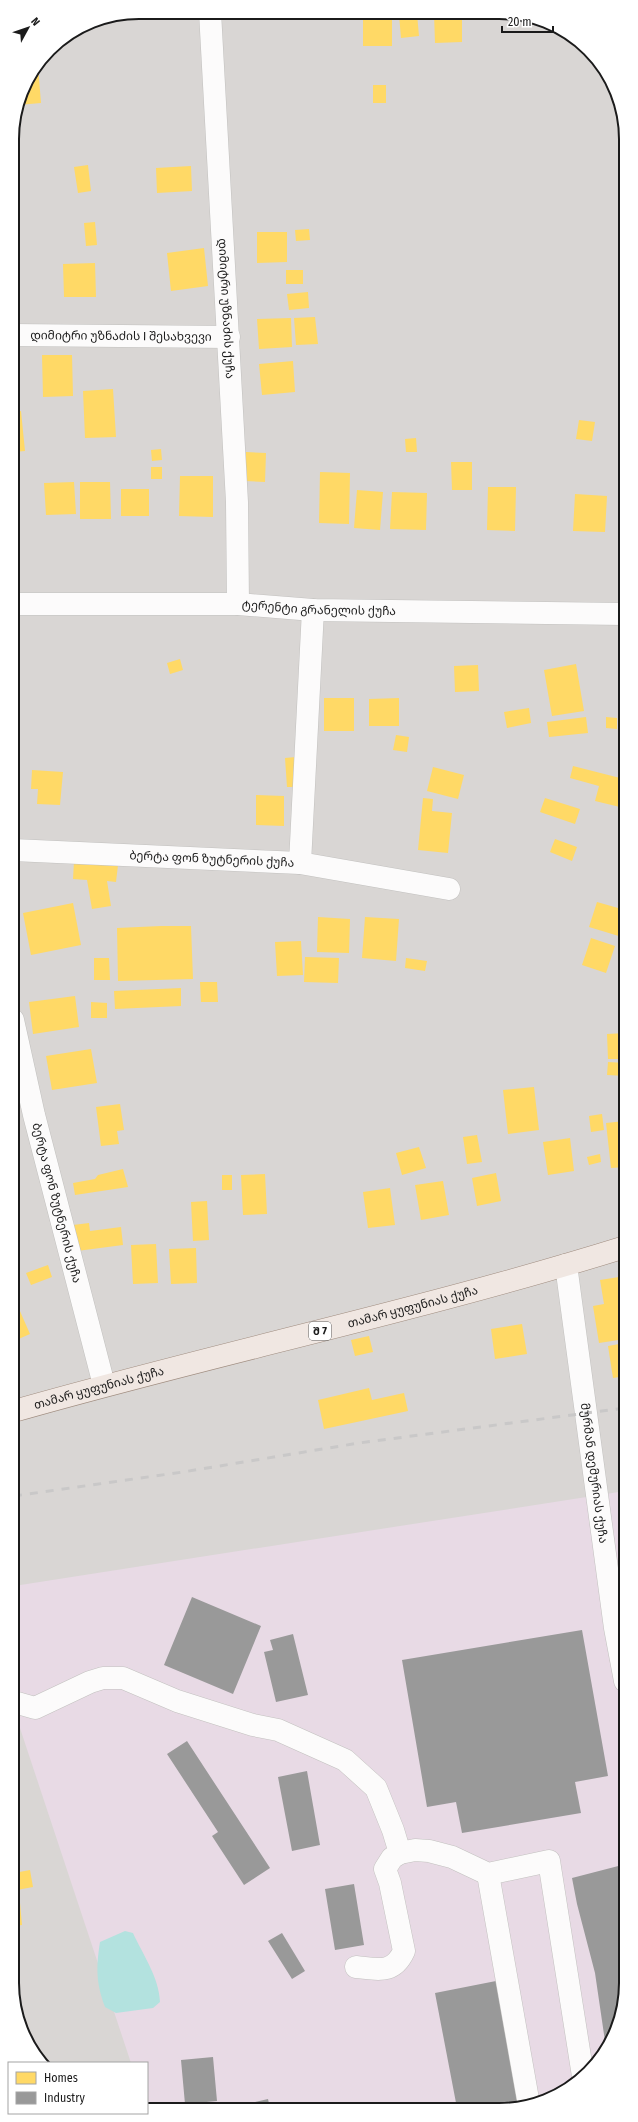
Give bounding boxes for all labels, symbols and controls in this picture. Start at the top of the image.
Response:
north arrow [8,8,48,48]
scale bar [502,8,553,34]
text: N [28,15,42,29]
text: 20 m [508,15,532,29]
street label: დიმიტრი უზნაძის ქუჩა [214,238,237,379]
street label: დიმიტრი უზნაძის I შესახვევი [30,328,212,344]
street label: ტერენტი გრანელის ქუჩა [241,597,396,618]
street label: ბერტა ფონ ზუტნერის ქუჩა [129,848,295,870]
street label: ბერტა ფონ ზუტნერის ქუჩა [29,1121,84,1284]
street label: თამარ ყუფუნიას ქუჩა [346,1283,479,1331]
road number: შ 7 [309,1322,331,1340]
street label: თამარ ყუფუნიას ქუჩა [32,1364,165,1412]
street label: მურმან დემურიას ქუჩა [578,1402,610,1544]
legend [8,2062,148,2114]
text: Homes [44,2071,78,2085]
text: Industry [44,2091,85,2105]

